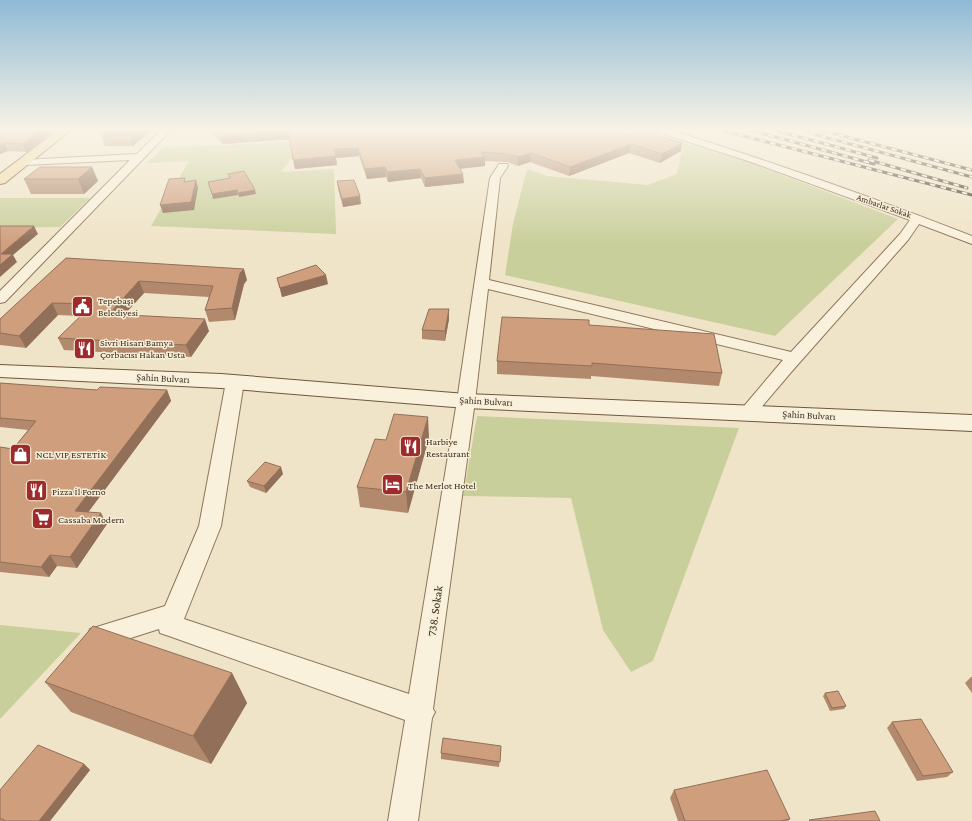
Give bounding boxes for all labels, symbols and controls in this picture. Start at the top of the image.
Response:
street label: Ambarlar Sokak [855,192,913,220]
public building icon: Tepebaşı Belediyesi [69,293,95,319]
place label: Tepebaşı Belediyesi [98,295,139,318]
restaurant icon: Sivri Hisarı Bamya Çorbacısı Hakan Usta [72,335,98,361]
place label: Sivri Hisarı Bamya Çorbacısı Hakan Usta [100,337,186,360]
street label: Şahin Bulvarı [136,371,190,385]
street label: Şahin Bulvarı [459,394,513,408]
street label: Şahin Bulvarı [782,408,836,422]
restaurant icon: Harbiye Restaurant [397,434,423,460]
place label: Harbiye Restaurant [426,436,470,459]
shop icon: NCL VIP ESTETİK [8,441,34,467]
place label: NCL VIP ESTETİK [36,449,106,460]
hotel icon: The Merlot Hotel [379,472,405,498]
restaurant icon: Pizza İl Forno [24,478,50,504]
place label: The Merlot Hotel [408,480,476,491]
place label: Pizza İl Forno [52,486,106,497]
supermarket icon: Cassaba Modern [29,506,55,532]
place label: Cassaba Modern [58,514,125,525]
street label: 738. Sokak [425,585,446,637]

